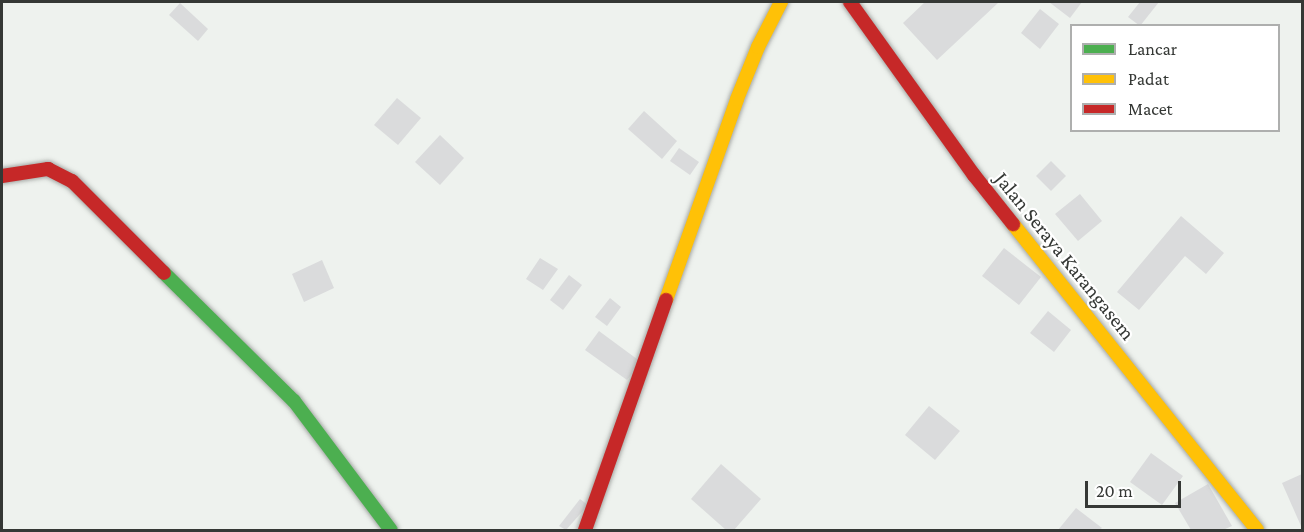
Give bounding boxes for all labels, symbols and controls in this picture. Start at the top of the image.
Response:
legend [1070,24,1280,132]
text: Lancar [1128,39,1177,59]
text: Padat [1128,69,1169,89]
text: Macet [1128,99,1173,119]
street label: Jalan Seraya Karangasem [989,167,1141,345]
scale bar [1088,469,1184,507]
text: 20 m [1096,481,1133,501]

